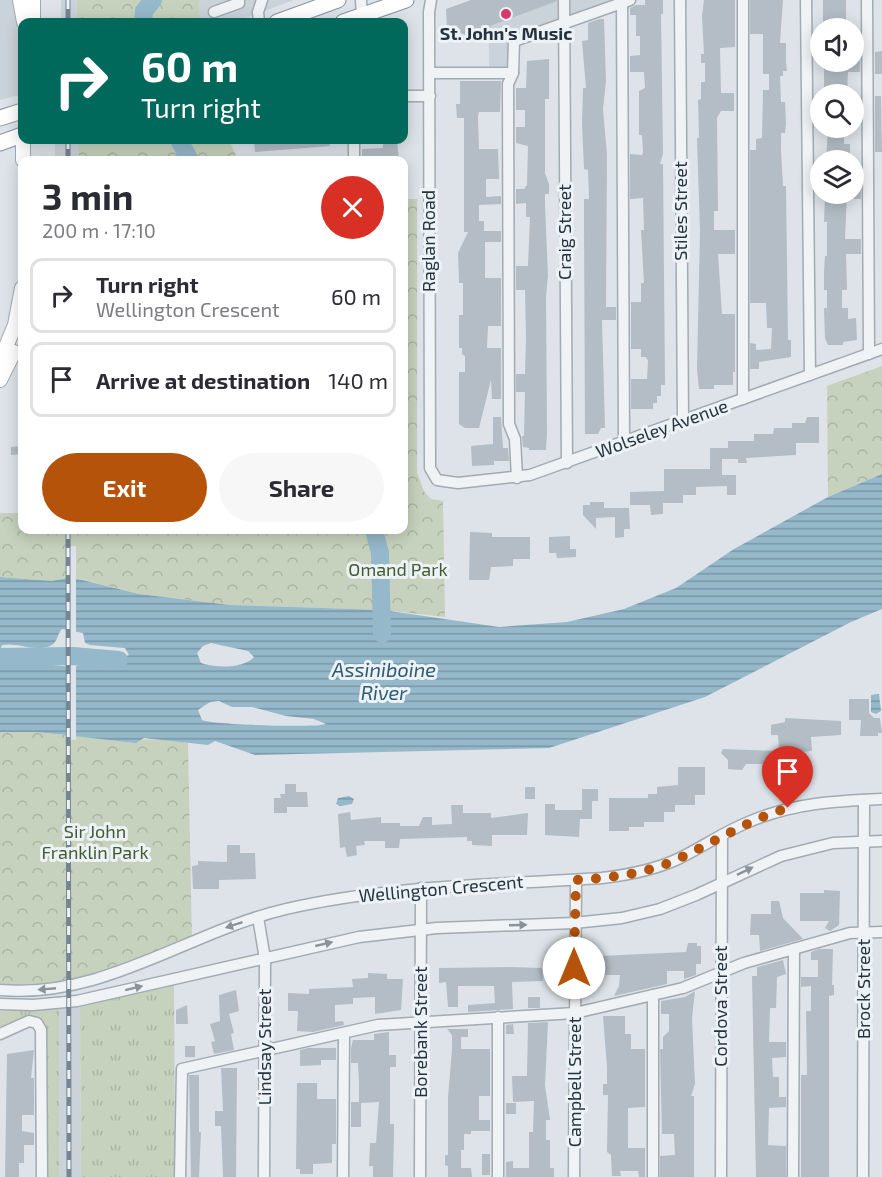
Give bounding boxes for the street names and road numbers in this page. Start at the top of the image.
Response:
street label: Stiles Street [669,161,691,261]
street label: Craig Street [553,184,575,280]
street label: Raglan Road [417,190,439,292]
street label: Wolseley Avenue [593,394,731,462]
street label: Wellington Crescent [358,870,524,906]
street label: Brock Street [852,939,874,1039]
street label: Cordova Street [709,945,731,1067]
street label: Borebank Street [409,966,431,1098]
street label: Lindsay Street [253,989,275,1105]
street label: Campbell Street [563,1017,585,1147]

